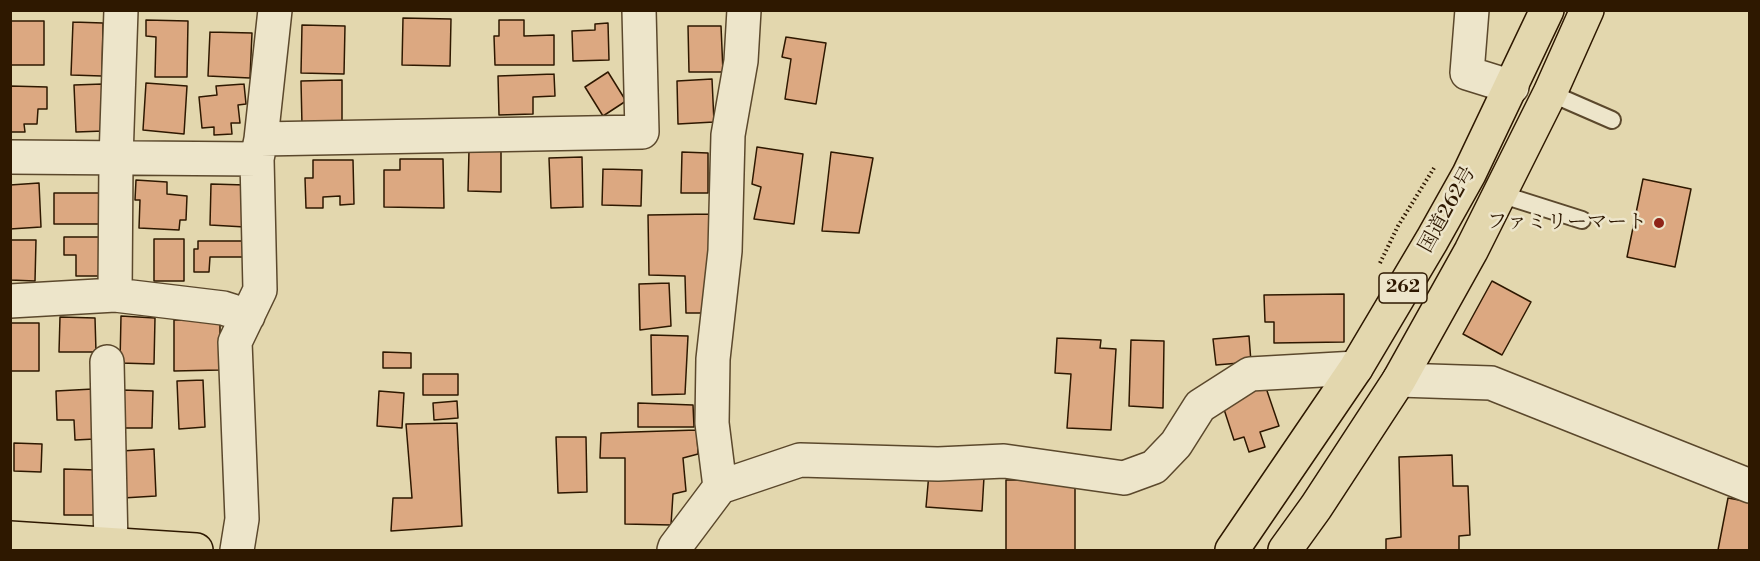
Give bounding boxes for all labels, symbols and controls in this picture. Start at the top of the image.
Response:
street label: 国道262号 [1414,163,1482,257]
place label: ファミリーマート [1487,211,1647,235]
marker: ファミリーマート [1652,216,1666,230]
road number: 262 [1379,273,1427,303]

